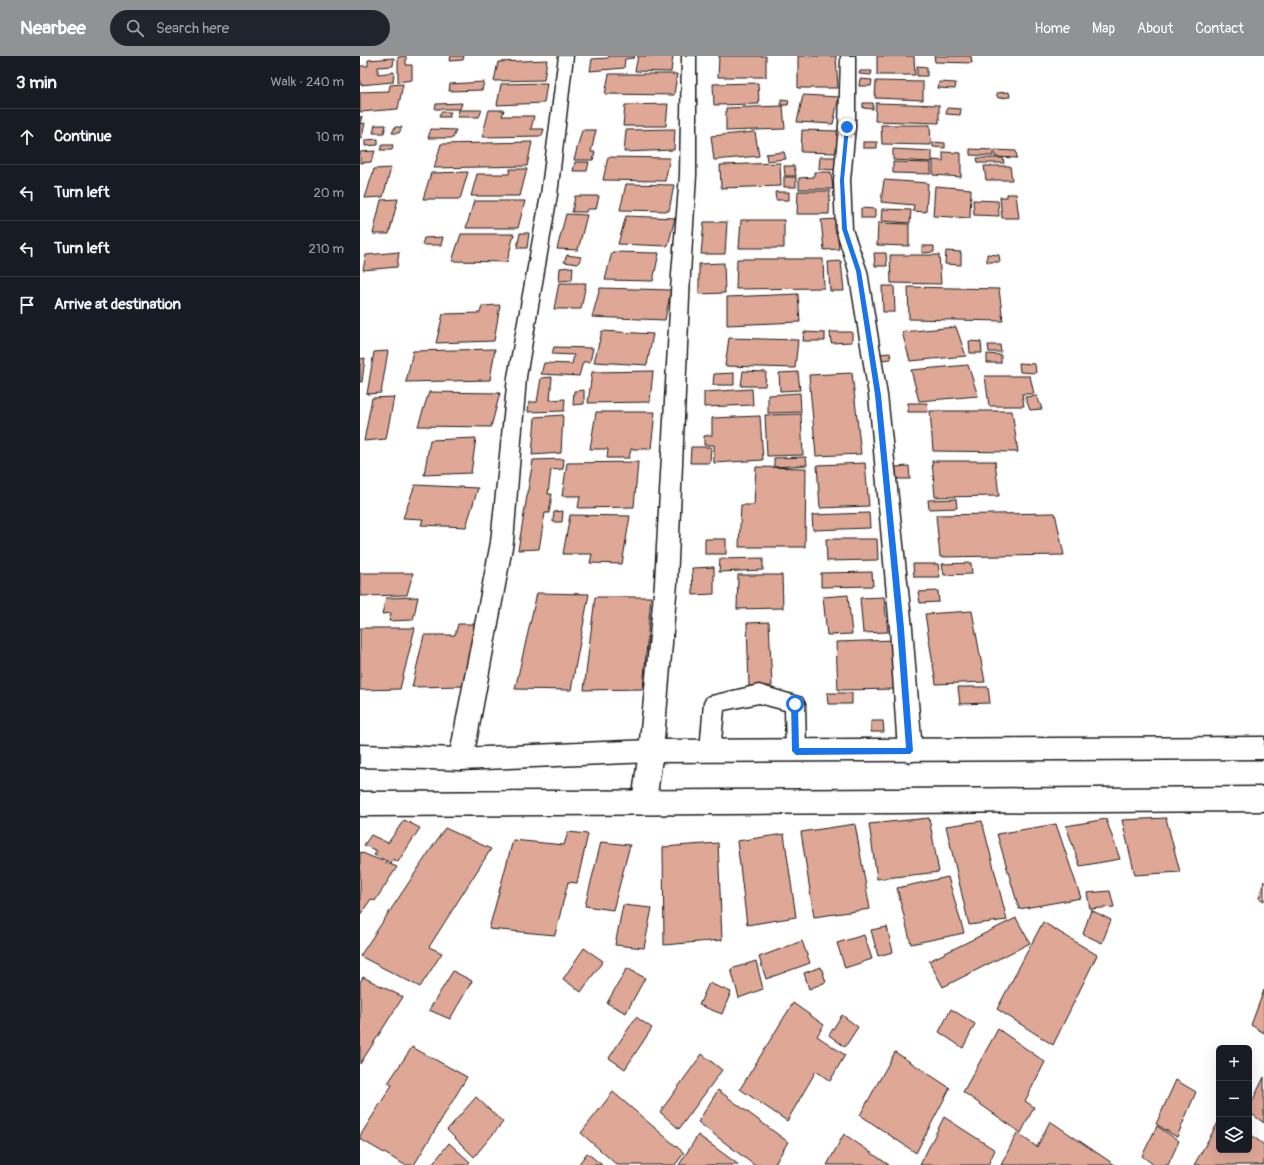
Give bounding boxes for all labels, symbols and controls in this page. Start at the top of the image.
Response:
search box [110,10,390,46]
text: Nearbee [20,16,86,40]
icon: search [124,17,146,39]
text: Search here [156,19,229,38]
text: Home [1035,20,1070,37]
text: Map [1092,20,1115,37]
text: About [1137,20,1173,37]
text: Contact [1195,20,1244,37]
text: 3 min [16,72,57,93]
text: Walk · 240 m [270,74,344,90]
route end [838,118,856,136]
icon: ahead [16,126,38,148]
text: Continue [54,127,112,146]
text: 10 m [316,129,344,145]
icon: left [16,182,38,204]
text: Turn left [54,183,110,202]
text: 20 m [313,185,344,201]
icon: left [16,238,38,260]
text: Turn left [54,239,110,258]
text: 210 m [308,241,344,257]
icon: arrive [16,294,38,316]
text: Arrive at destination [54,295,181,314]
route start [786,695,804,713]
map controls [1216,1045,1252,1153]
button: + [1216,1045,1252,1081]
button: − [1216,1081,1252,1117]
button: layers [1216,1117,1252,1153]

